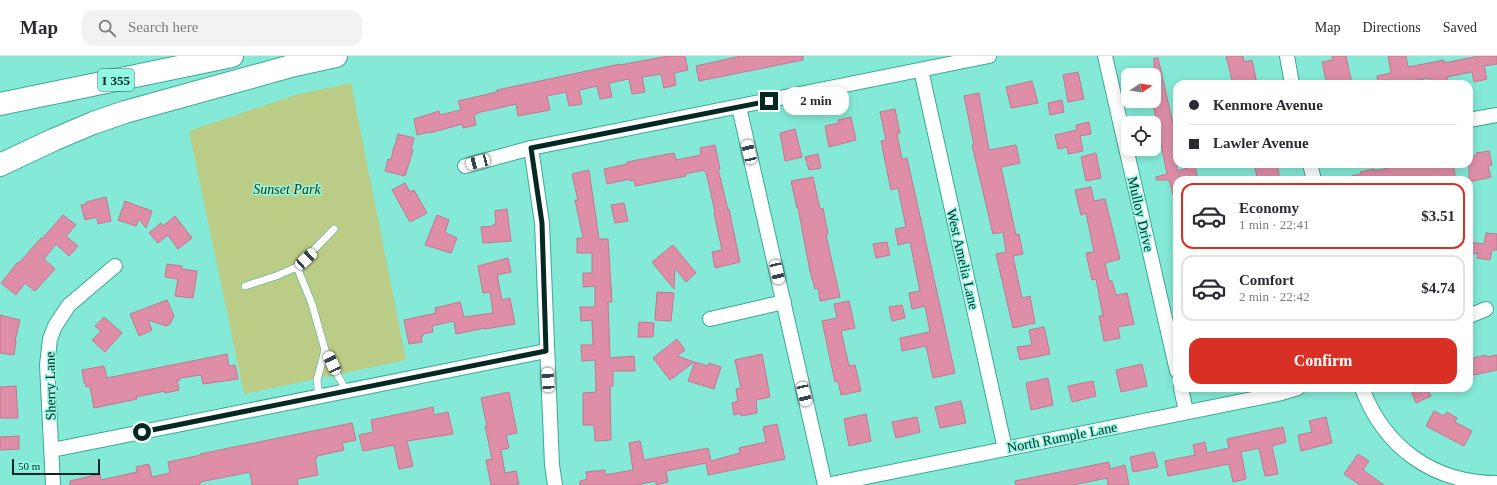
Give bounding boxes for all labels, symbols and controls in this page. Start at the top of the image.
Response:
search box [82,10,362,46]
text: Map [20,17,58,38]
icon: search [96,17,118,39]
text: Search here [128,19,198,35]
text: Map [1315,20,1340,35]
text: Directions [1362,20,1421,35]
text: Saved [1443,20,1477,35]
north arrow [1121,68,1161,108]
map controls [1121,68,1161,156]
road number: I 355 [98,69,134,91]
callout: 2 min [783,87,849,115]
route end [760,92,778,110]
text: 2 min [800,93,832,108]
text: Kenmore Avenue [1213,97,1323,113]
button: locate [1121,116,1161,156]
text: Lawler Avenue [1213,135,1309,151]
car [740,139,758,165]
car [465,153,491,171]
street label: Mulloy Drive [1125,175,1156,253]
park label: Sunset Park [253,182,321,197]
icon: car [1191,198,1227,234]
text: Economy [1239,200,1299,216]
street label: West Amelia Lane [944,207,981,311]
text: $3.51 [1421,208,1455,224]
text: 1 min · 22:41 [1239,217,1309,232]
car [293,246,319,272]
car [768,259,786,285]
icon: car [1191,270,1227,306]
text: Comfort [1239,272,1294,288]
text: $4.74 [1421,280,1455,296]
text: 2 min · 22:42 [1239,289,1309,304]
button: Confirm [1189,338,1457,384]
car [321,350,343,376]
street label: Sherry Lane [42,351,59,421]
car [541,368,555,392]
car [795,381,813,407]
street label: North Rumple Lane [1006,419,1118,456]
route start [133,423,151,441]
scale bar [12,457,100,476]
text: 50 m [18,460,40,472]

